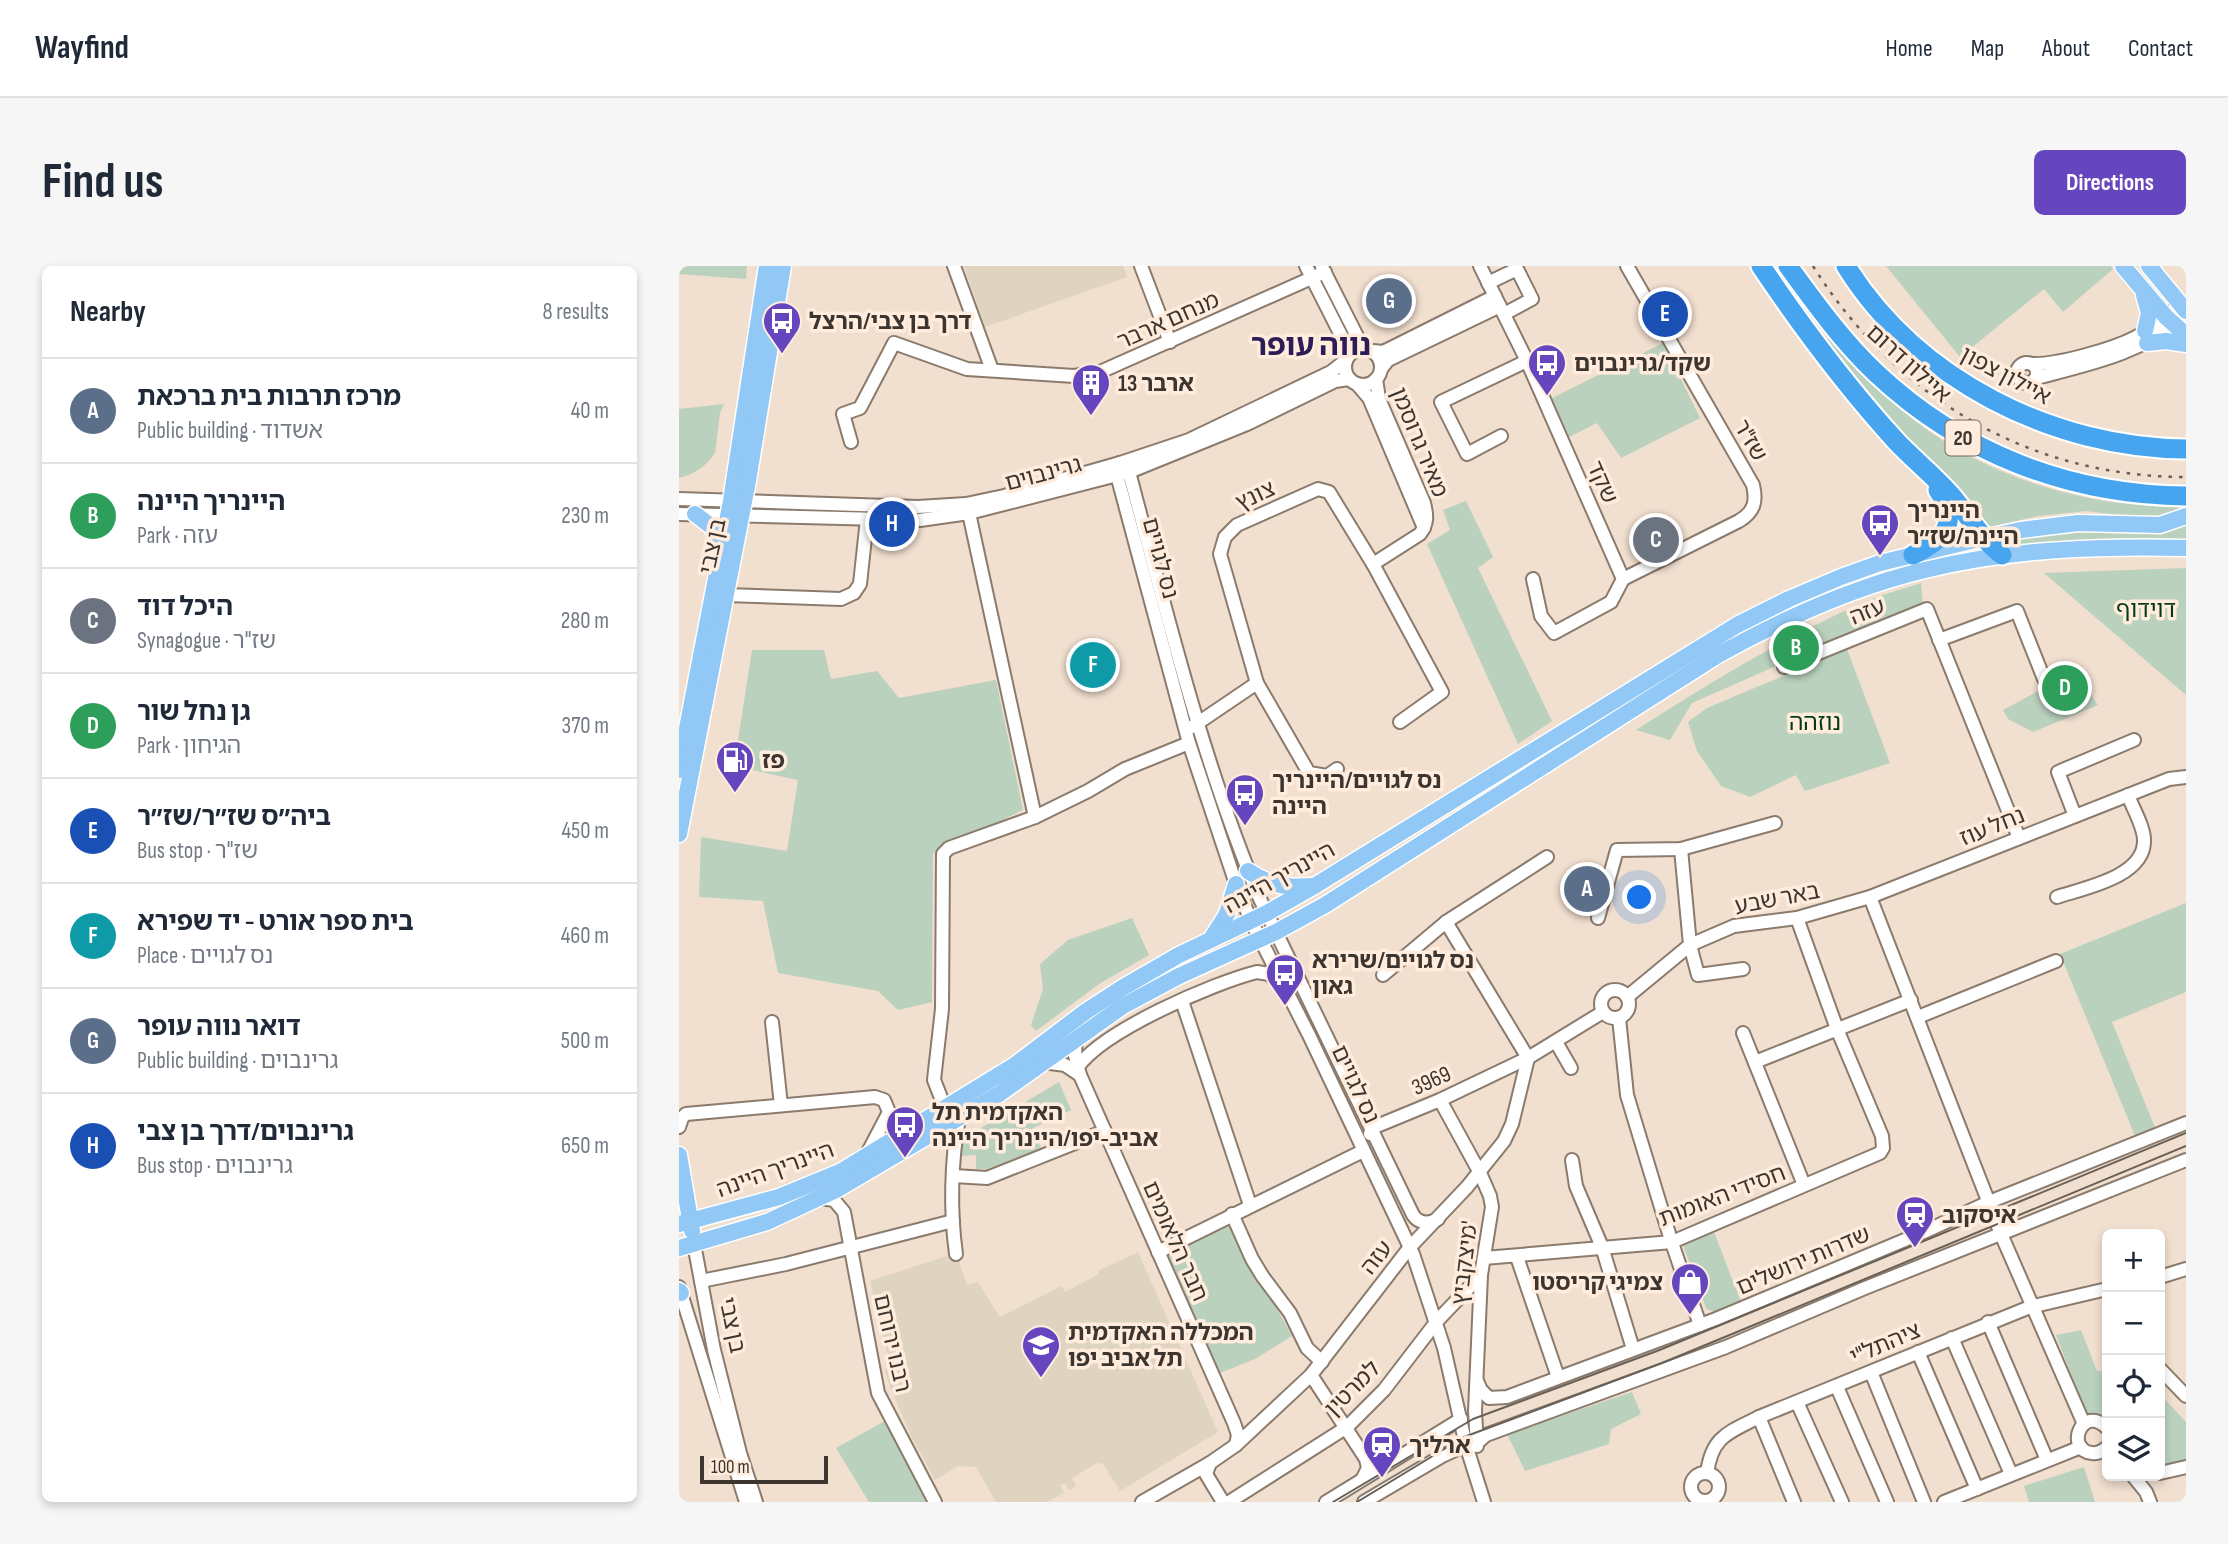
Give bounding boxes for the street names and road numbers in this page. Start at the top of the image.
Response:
street label: מנחם ארבר [1113,286,1224,356]
street label: איילון דרום [1860,319,1956,409]
street label: איילון צפון [1956,340,2055,411]
street label: מאיר גרוסמן [1384,383,1454,501]
street label: שז"ר [1727,415,1773,466]
road number: 20 [1945,420,1981,456]
street label: גרינבוים [1002,450,1085,498]
street label: שקד [1580,457,1624,508]
street label: צונץ [1231,475,1280,517]
street label: נס לגויים [1136,514,1184,602]
street label: בן צבי [693,516,733,577]
street label: עזה [1846,592,1889,632]
street label: נחל עוז [1956,801,2029,853]
street label: היינריך היינה [1219,836,1340,920]
street label: באר שבע [1732,877,1822,921]
street label: נס לגויים [1325,1041,1385,1128]
street label: 3969 [1407,1060,1455,1102]
street label: היינריך היינה [713,1136,838,1204]
street label: חסידי האומות [1655,1159,1790,1233]
street label: חבר הלאומים [1136,1177,1214,1306]
street label: מיצקביץ' [1446,1219,1484,1307]
street label: שדרות ירושלים [1732,1220,1875,1302]
street label: עזה [1355,1235,1399,1280]
street label: רבנו ירוחם [867,1291,917,1395]
street label: בן צבי [712,1295,752,1356]
street label: ציהתל"י [1846,1317,1925,1371]
street label: למרטין [1319,1355,1387,1423]

